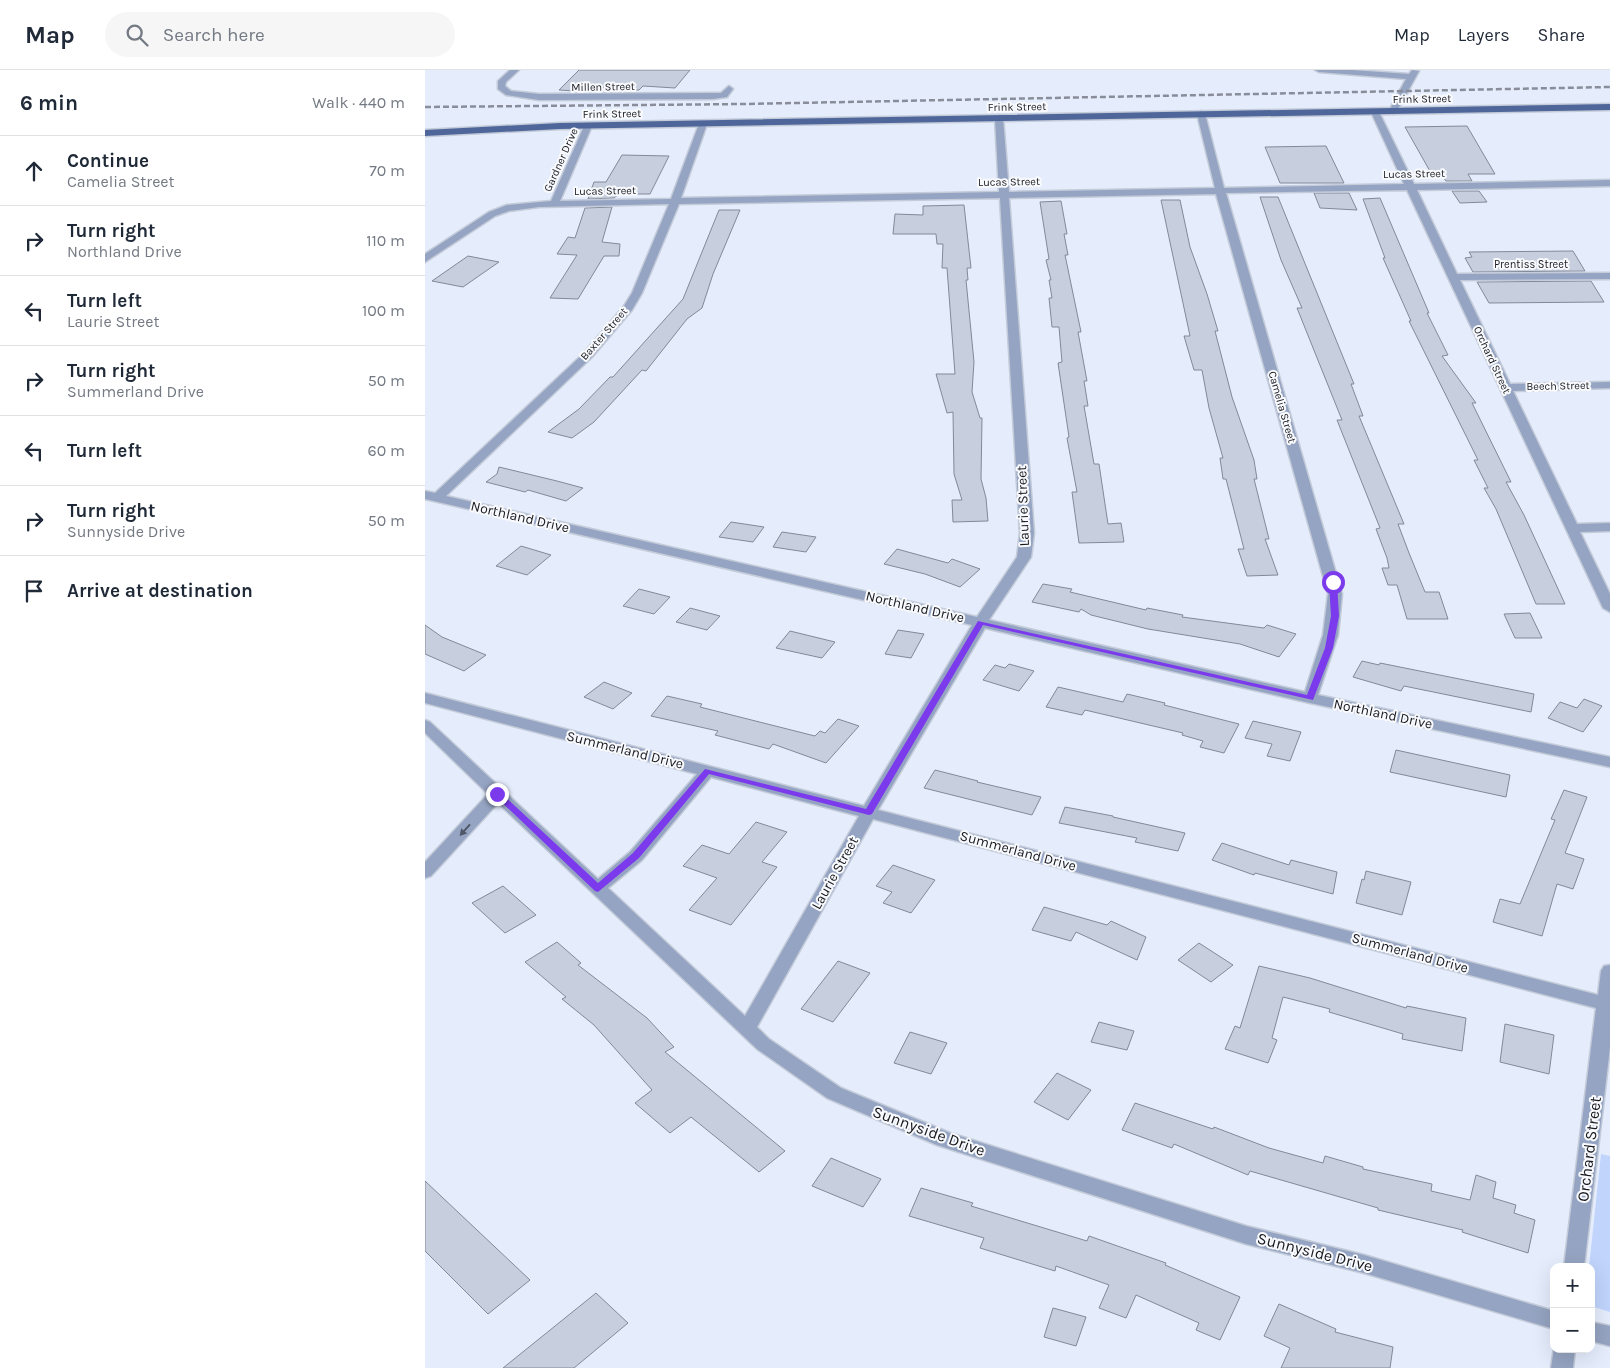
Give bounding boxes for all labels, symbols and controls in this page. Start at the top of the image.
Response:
search box [105,12,455,57]
text: Map [25,21,75,49]
icon: search [123,21,151,49]
text: Search here [163,24,265,46]
text: Map [1394,24,1430,46]
text: Layers [1458,24,1510,46]
text: Share [1538,24,1585,46]
street label: Millen Street [571,80,635,94]
text: 6 min [20,91,78,115]
street label: Frink Street [1393,92,1451,106]
text: Walk · 440 m [312,93,405,112]
street label: Frink Street [988,100,1046,114]
street label: Frink Street [583,107,641,121]
street label: Gardner Drive [541,126,581,194]
text: Continue [67,150,149,172]
icon: ahead [20,157,48,185]
text: 70 m [369,161,405,180]
street label: Lucas Street [1383,167,1445,181]
text: Camelia Street [67,172,175,191]
street label: Lucas Street [978,175,1040,189]
street label: Lucas Street [574,184,636,198]
text: Turn right [67,220,156,242]
icon: right [20,227,48,255]
text: 110 m [366,231,405,250]
text: Northland Drive [67,242,182,261]
street label: Prentiss Street [1494,258,1568,271]
text: Turn left [67,290,142,312]
icon: left [20,297,48,325]
text: 100 m [362,301,405,320]
street label: Baxter Street [578,305,630,363]
text: Laurie Street [67,312,159,331]
street label: Orchard Street [1471,324,1513,396]
text: Turn right [67,360,156,382]
icon: right [20,367,48,395]
street label: Camelia Street [1266,370,1298,444]
text: 50 m [368,371,405,390]
street label: Beech Street [1526,379,1590,393]
text: Summerland Drive [67,382,204,401]
icon: left [20,437,48,465]
text: Turn left [67,440,142,462]
text: 60 m [368,441,405,460]
street label: Laurie Street [1013,465,1033,547]
street label: Northland Drive [469,497,571,537]
text: Turn right [67,500,156,522]
icon: right [20,507,48,535]
text: 50 m [368,511,405,530]
text: Sunnyside Drive [67,522,185,541]
route start [1322,571,1345,594]
icon: arrive [20,577,48,605]
text: Arrive at destination [67,580,253,602]
street label: Northland Drive [864,587,966,627]
street label: Northland Drive [1332,695,1434,733]
street label: Summerland Drive [565,727,685,773]
route end [486,783,509,806]
one-way arrow [459,824,471,836]
street label: Summerland Drive [958,827,1078,875]
street label: Laurie Street [808,833,862,913]
street label: Summerland Drive [1350,929,1470,977]
street label: Orchard Street [1573,1095,1605,1203]
street label: Sunnyside Drive [870,1102,988,1160]
street label: Sunnyside Drive [1255,1228,1375,1276]
map controls [1550,1263,1595,1353]
button: + [1550,1263,1595,1308]
button: − [1550,1308,1595,1353]

